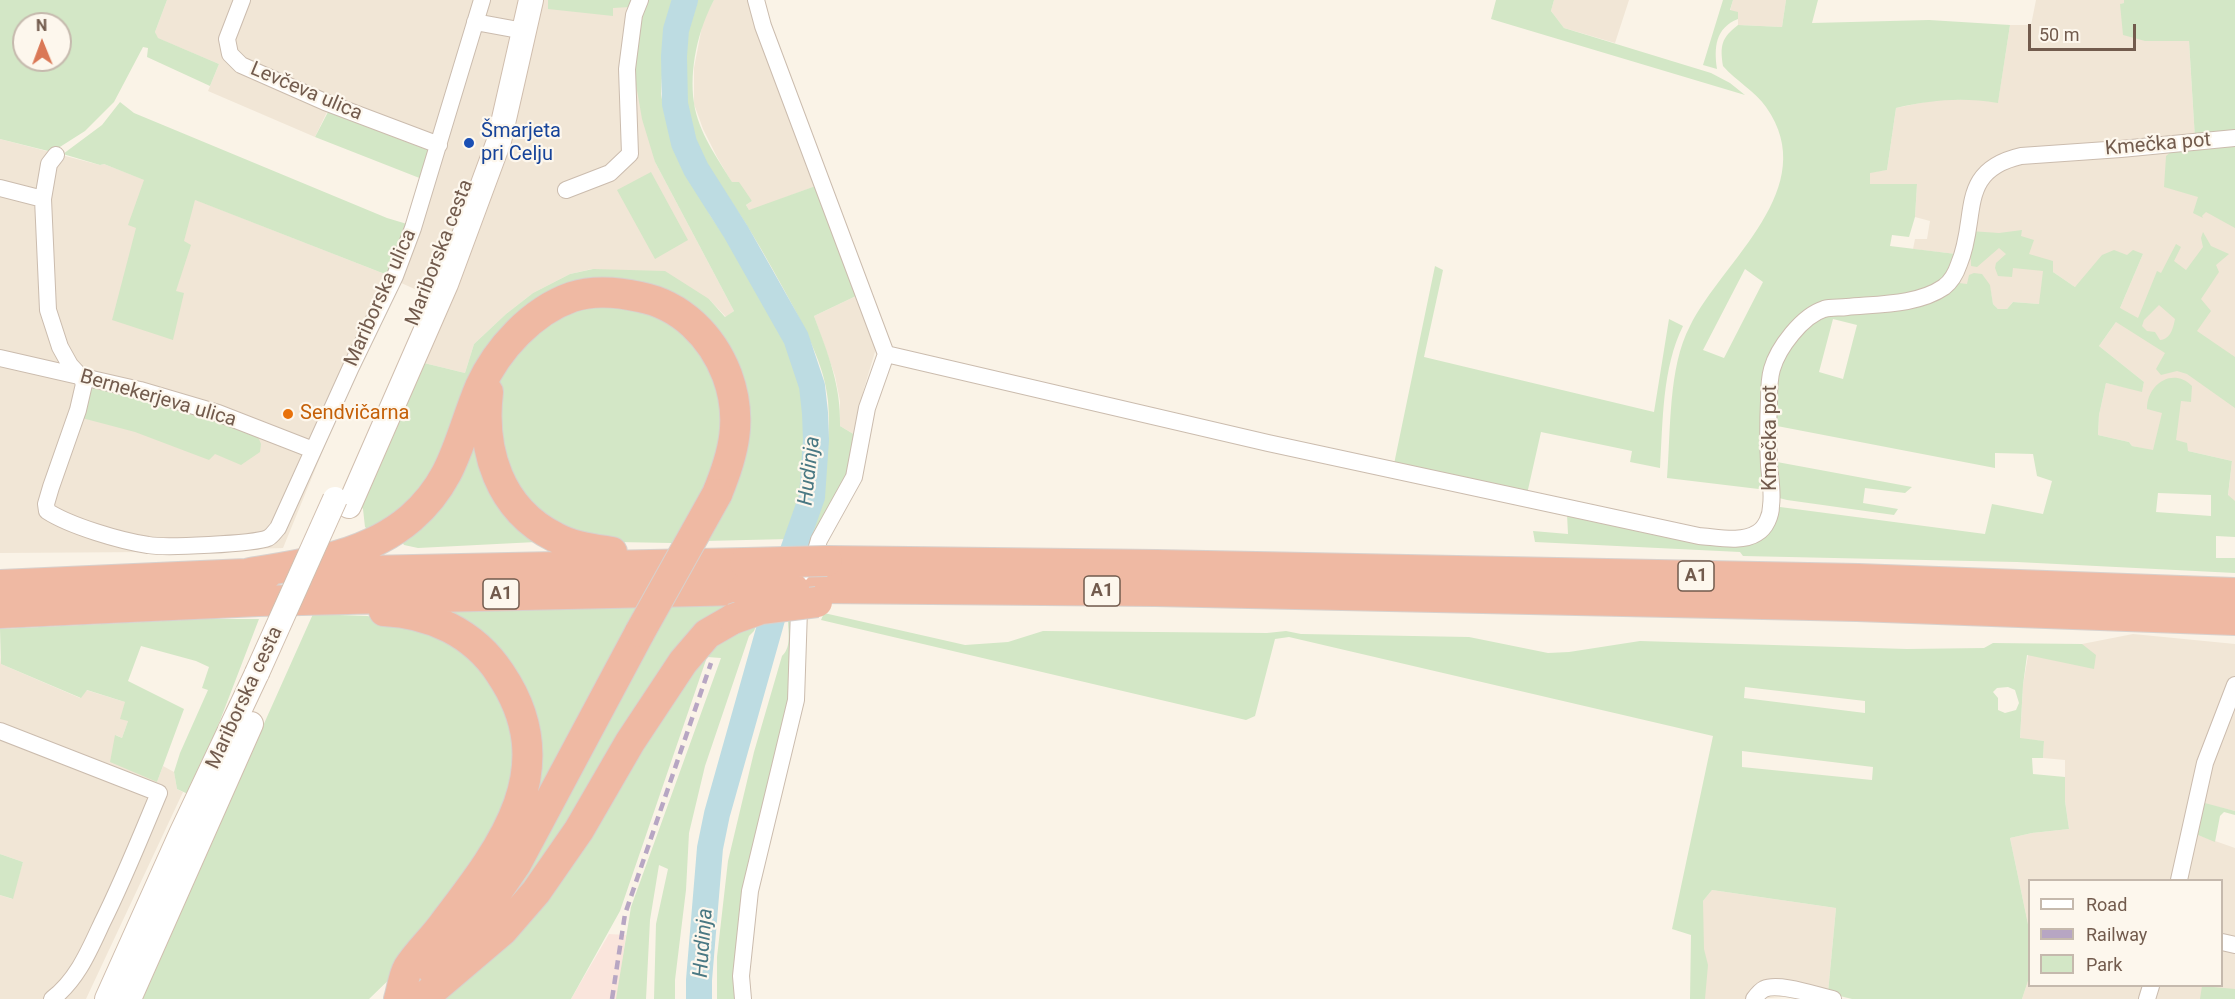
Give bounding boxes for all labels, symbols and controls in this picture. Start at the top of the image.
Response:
north arrow [12,12,72,72]
scale bar [2031,12,2139,50]
text: N [36,16,48,35]
text: 50 m [2039,24,2079,45]
street label: Levčeva ulica [246,58,366,126]
place label: Šmarjeta pri Celju [481,120,561,167]
street label: Kmečka pot [2104,128,2212,162]
marker: Šmarjeta pri Celju [462,136,476,150]
street label: Mariborska cesta [401,177,479,329]
street label: Mariborska ulica [340,226,422,370]
street label: Bernekerjeva ulica [77,365,239,433]
street label: Kmečka pot [1759,385,1783,491]
place label: Sendvičarna [300,402,409,426]
marker: Sendvičarna [281,407,295,421]
water label: Hudinja [794,435,826,507]
road number: A1 [1678,561,1714,591]
road number: A1 [1084,576,1120,606]
road number: A1 [483,579,519,609]
street label: Mariborska cesta [201,623,289,773]
legend [2028,879,2223,987]
text: Road [2086,894,2127,915]
water label: Hudinja [689,908,719,978]
text: Railway [2086,924,2147,945]
text: Park [2086,954,2122,975]

